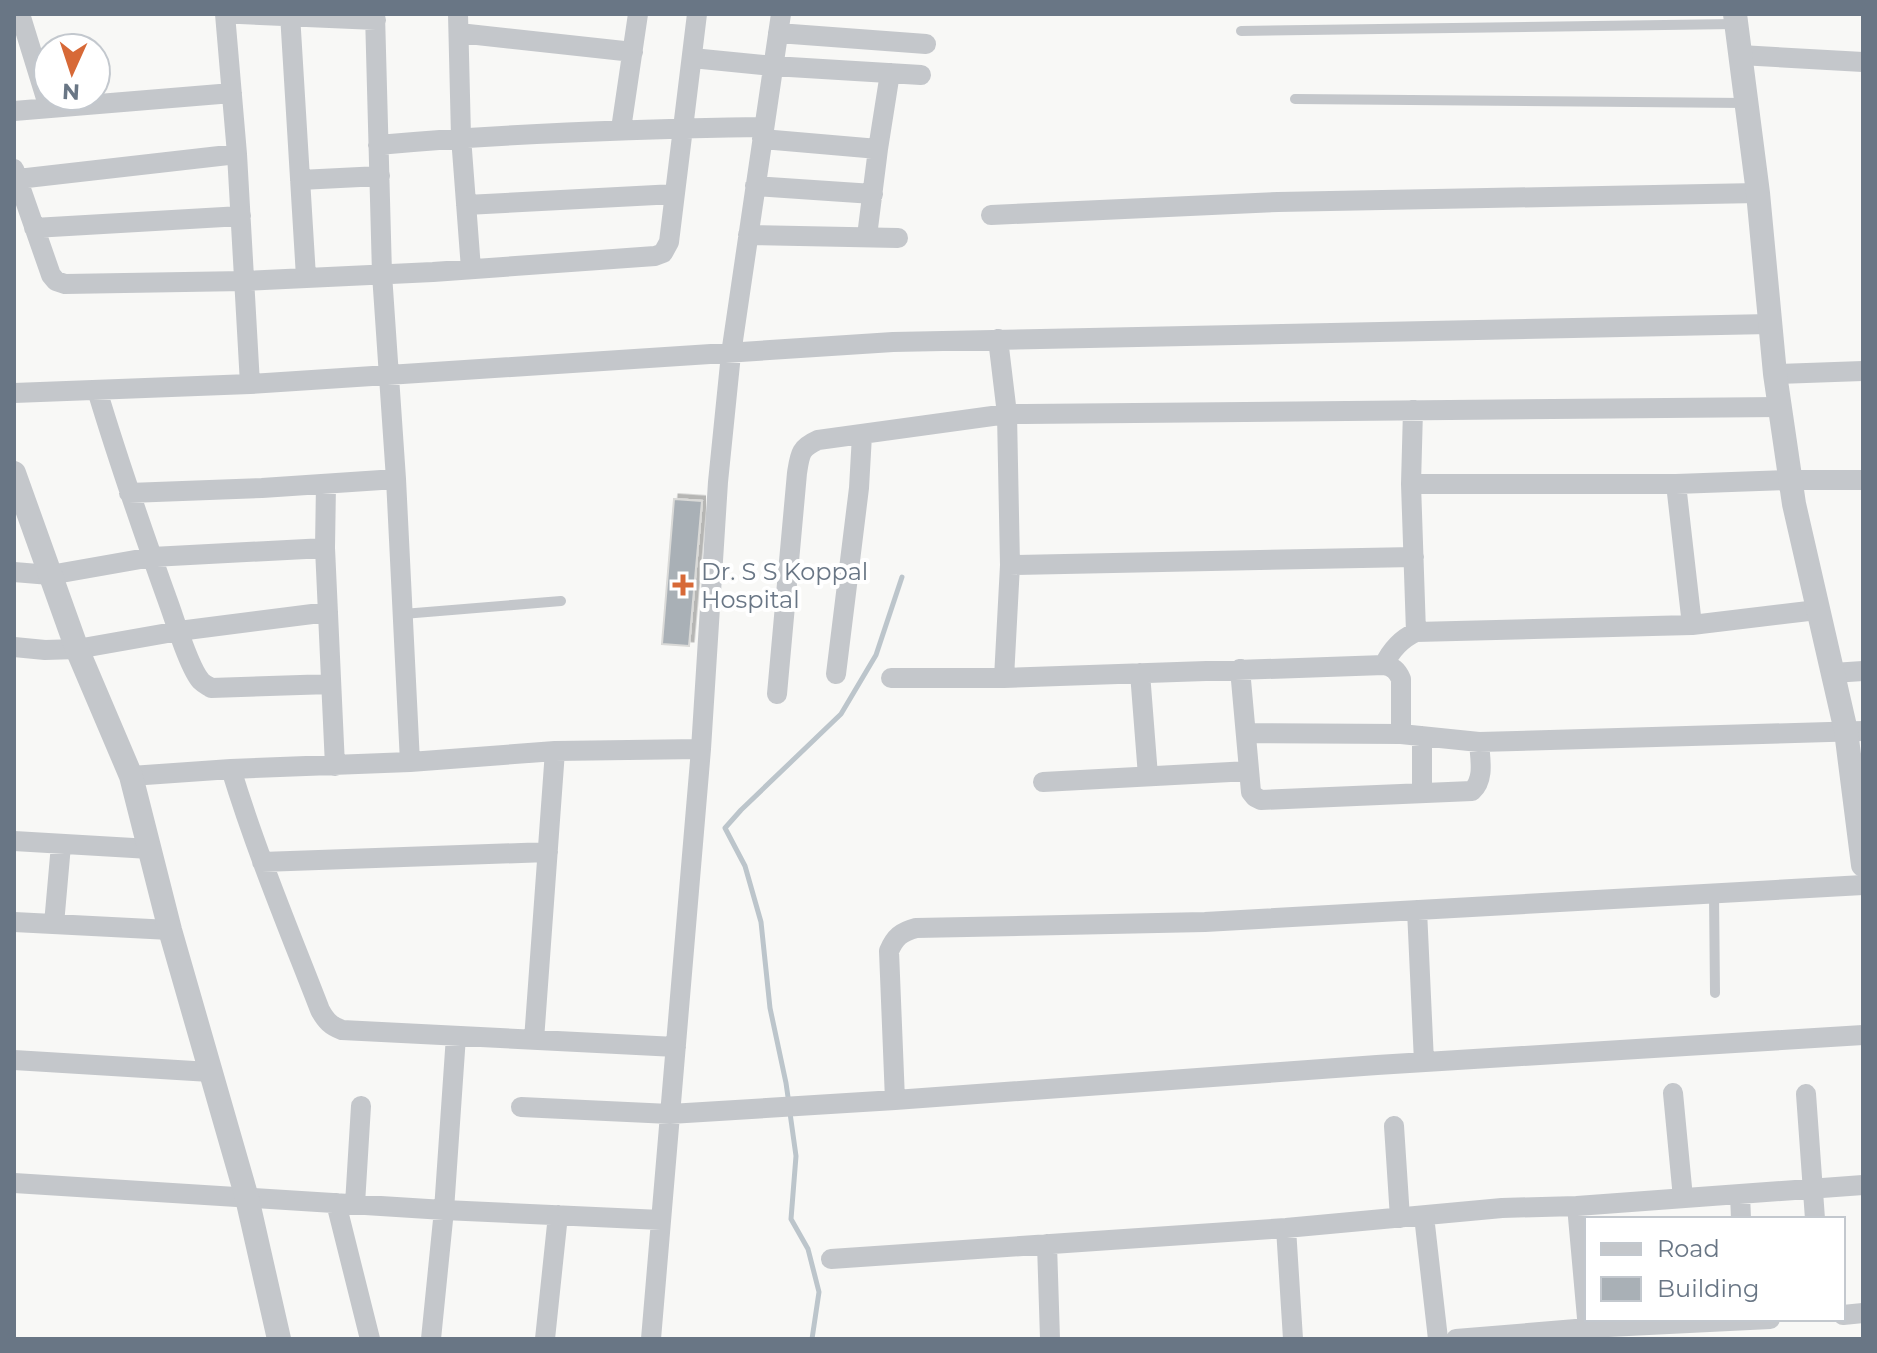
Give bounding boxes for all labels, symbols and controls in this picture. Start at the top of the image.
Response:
north arrow [32,32,112,112]
text: N [61,78,81,105]
place label: Dr. S S Koppal Hospital [701,557,868,614]
marker: Dr. S S Koppal Hospital [672,574,694,596]
legend [1585,1217,1845,1321]
text: Road [1657,1234,1720,1263]
text: Building [1657,1274,1760,1303]

